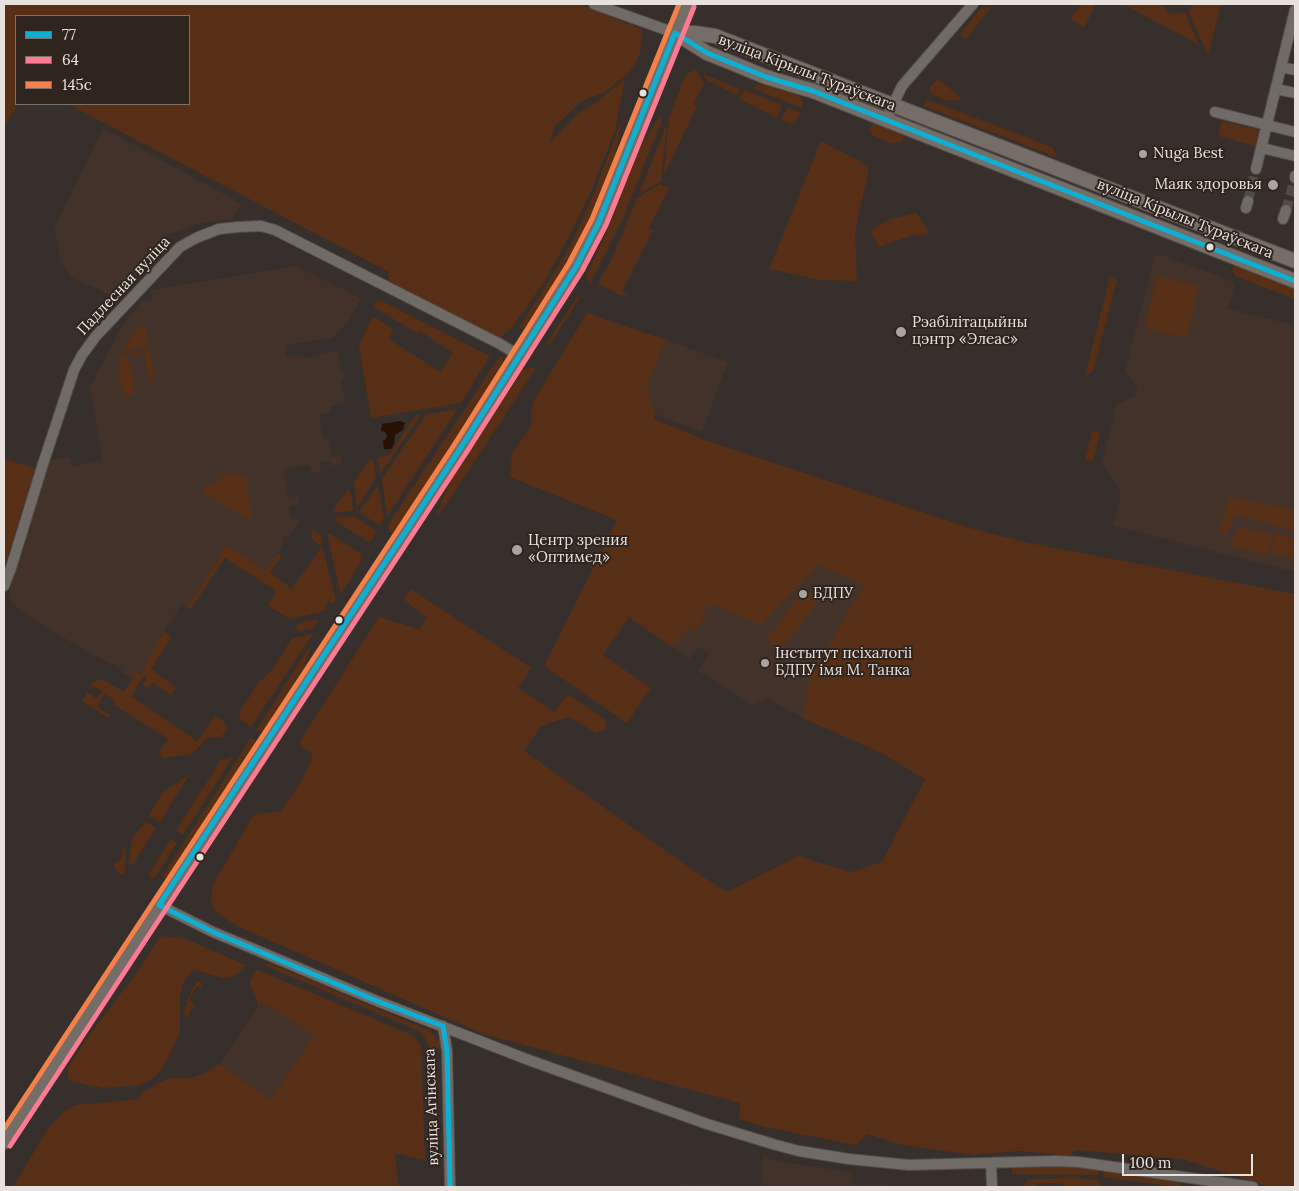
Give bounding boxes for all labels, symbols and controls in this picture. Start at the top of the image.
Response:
legend [15,15,190,105]
text: 77 [62,25,76,44]
street label: вуліца Кірылы Тураўскага [716,31,898,115]
text: 64 [62,50,79,69]
text: 145с [62,75,92,94]
unlabelled marker [638,88,648,98]
place label: Nuga Best [1153,145,1224,163]
marker: Nuga Best [1137,148,1149,160]
street label: вуліца Кірылы Тураўскага [1094,175,1276,263]
place label: Маяк здоровья [1154,176,1262,194]
marker: Маяк здоровья [1266,178,1280,192]
street label: Падлесная вуліца [74,233,174,339]
unlabelled marker [1205,242,1215,252]
place label: Рэабілітацыйны цэнтр «Элеас» [912,314,1028,349]
marker: Рэабілітацыйны цэнтр «Элеас» [894,325,908,339]
place label: Центр зрения «Оптимед» [528,532,628,567]
marker: Центр зрения «Оптимед» [510,543,524,557]
place label: БДПУ [813,585,853,603]
marker: БДПУ [797,588,809,600]
unlabelled marker [334,615,344,625]
place label: Інстытут псіхалогіі БДПУ імя М. Танка [775,645,912,680]
marker: Інстытут псіхалогіі БДПУ імя М. Танка [759,657,771,669]
unlabelled marker [195,852,205,862]
street label: вуліца Агінскага [421,1048,443,1166]
scale bar [1124,1144,1255,1176]
text: 100 m [1130,1153,1171,1172]

